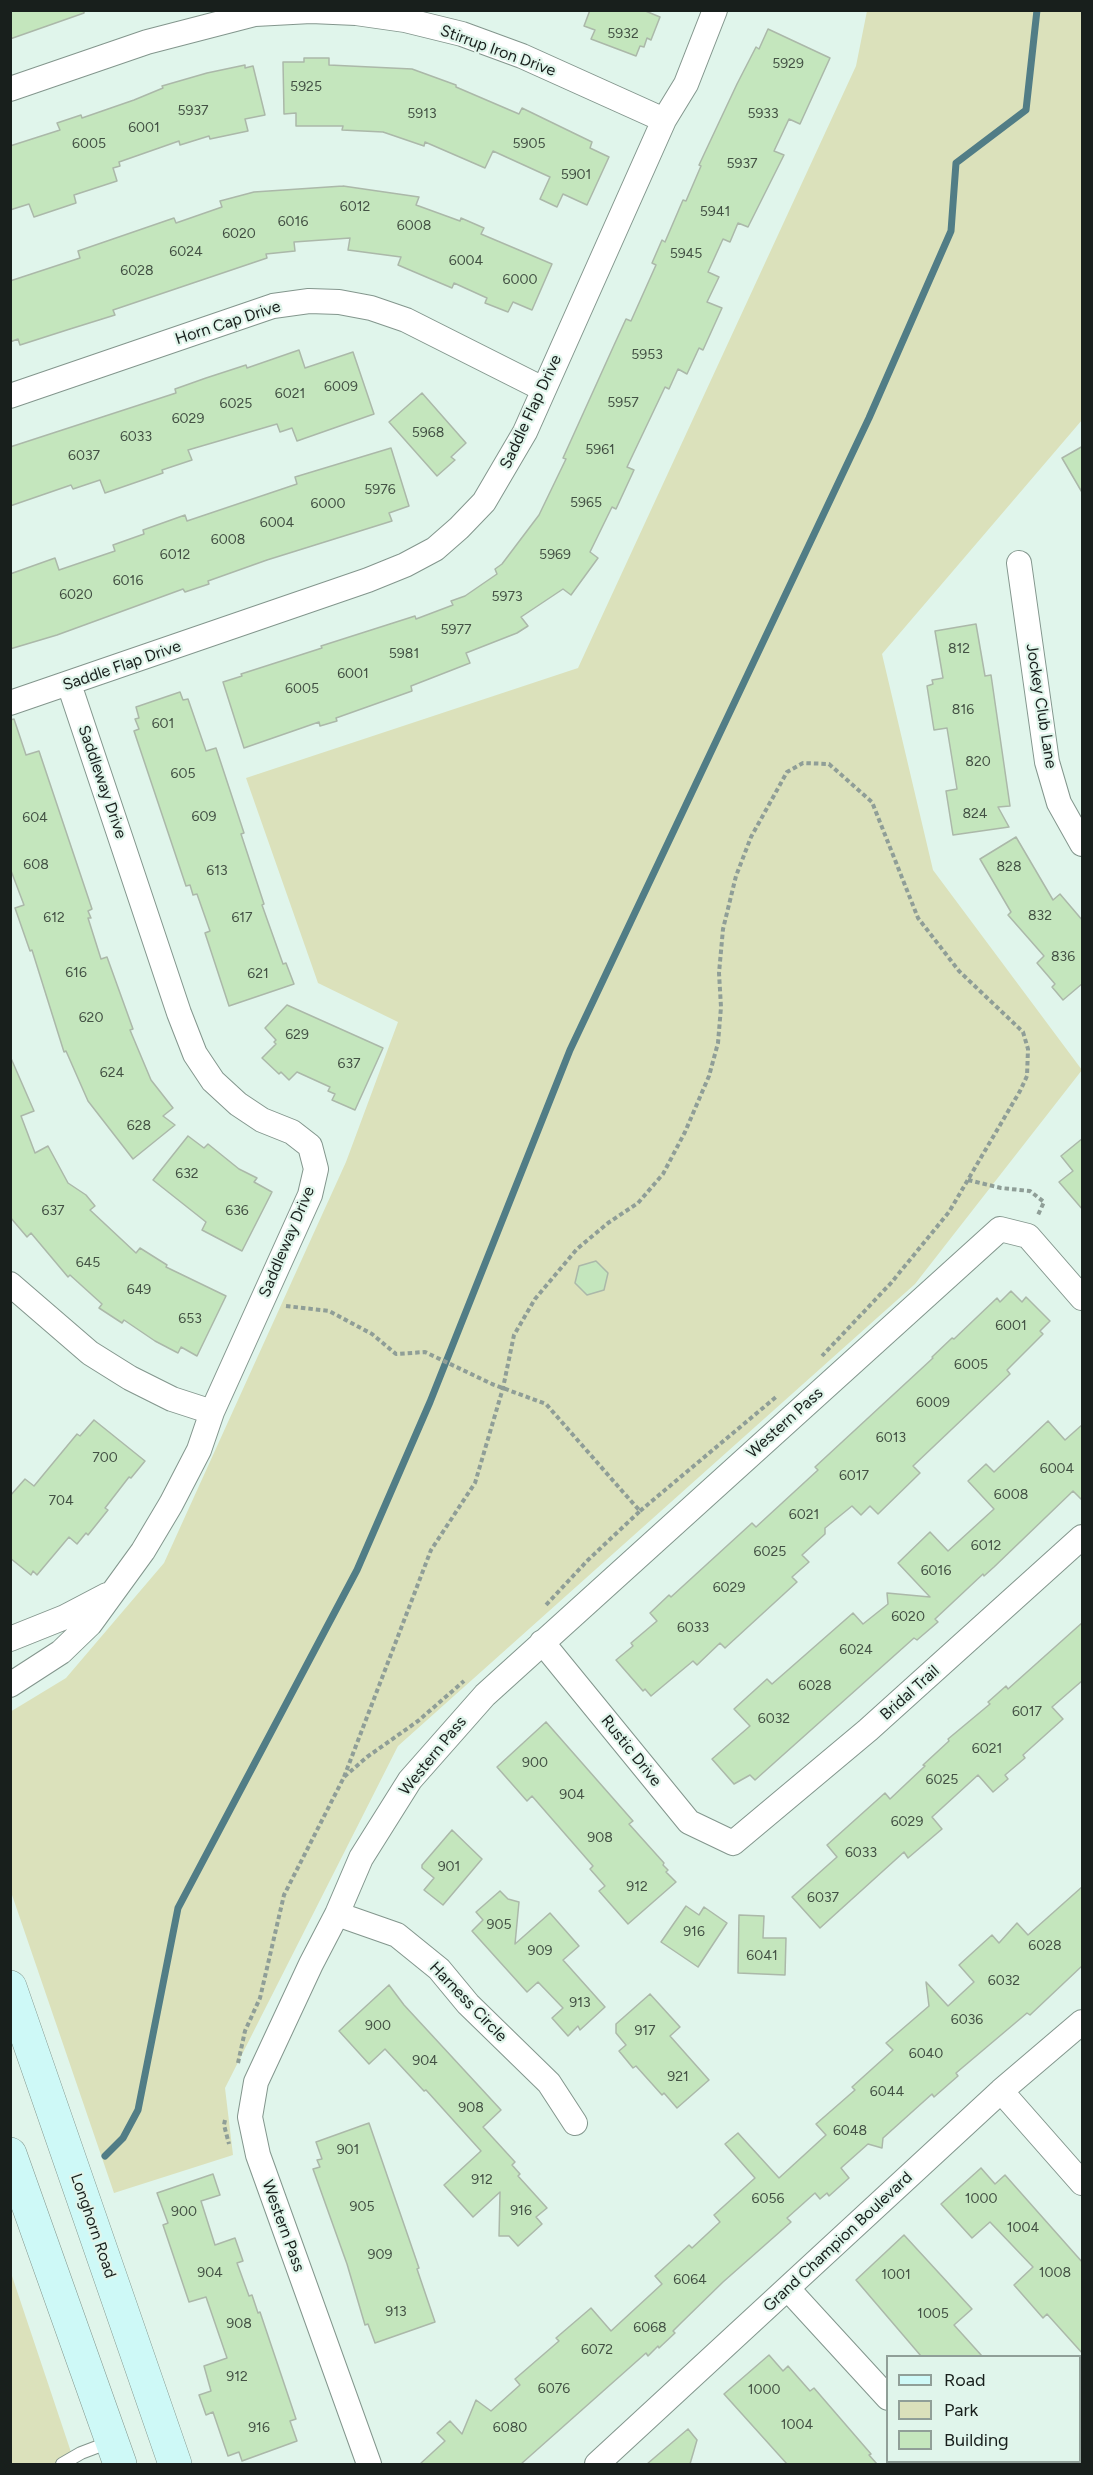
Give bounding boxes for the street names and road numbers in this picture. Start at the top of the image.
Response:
street label: Stirrup Iron Drive [438,21,558,81]
street label: Horn Cap Drive [173,297,283,349]
street label: Saddle Flap Drive [496,352,566,472]
street label: Saddle Flap Drive [60,637,184,695]
street label: Jockey Club Lane [1022,642,1060,770]
street label: Saddleway Drive [74,723,130,841]
street label: Saddleway Drive [255,1184,319,1300]
street label: Western Pass [743,1384,827,1462]
street label: Bridal Trail [877,1662,943,1724]
street label: Rustic Drive [597,1712,665,1790]
street label: Western Pass [395,1713,471,1799]
street label: Harness Circle [425,1958,511,2046]
street label: Grand Champion Boulevard [760,2168,916,2316]
street label: Longhorn Road [66,2171,120,2281]
street label: Western Pass [258,2178,308,2274]

